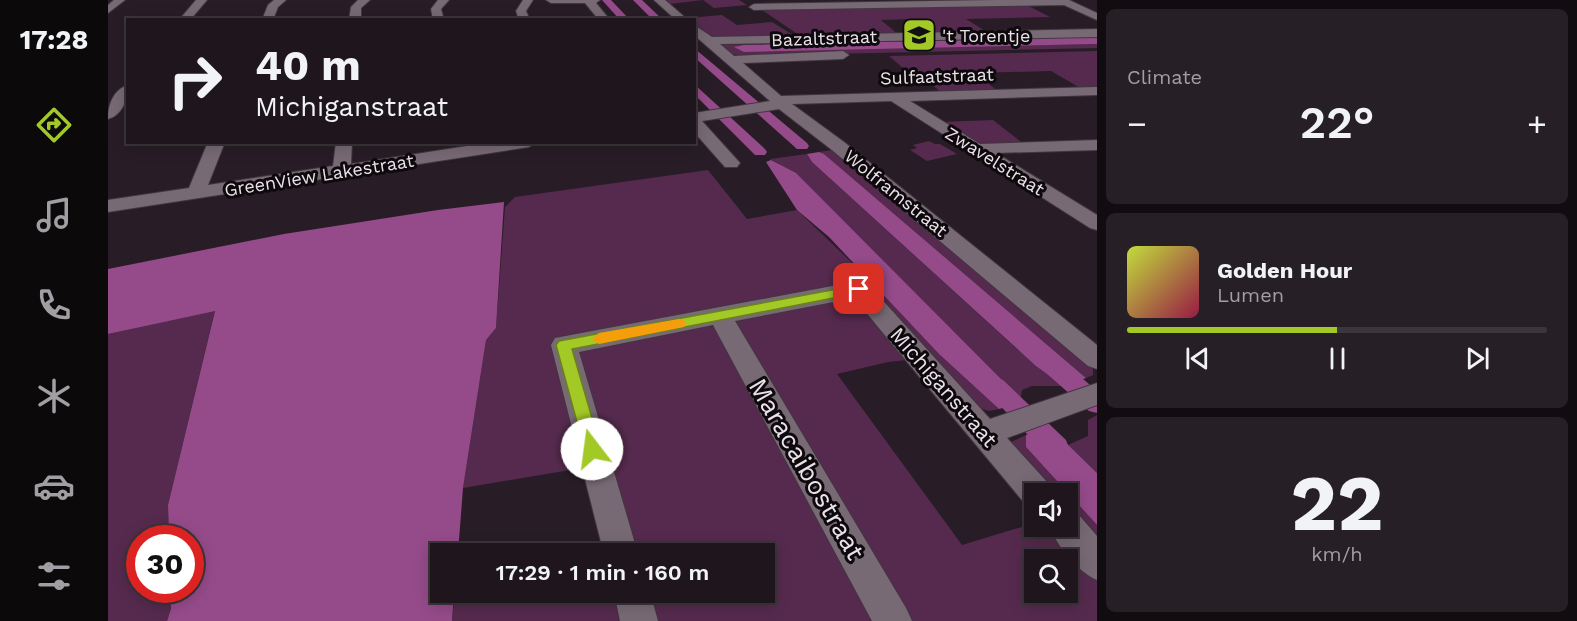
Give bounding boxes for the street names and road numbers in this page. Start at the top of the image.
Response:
street label: Bazaltstraat [771,26,878,50]
street label: Sulfaatstraat [880,64,995,88]
street label: Zwavelstraat [942,122,1049,200]
street label: Wolframstraat [840,145,952,241]
street label: GreenView Lakestraat [223,150,416,200]
street label: Michiganstraat [885,322,1003,452]
street label: Maracaibostraat [743,373,871,565]

